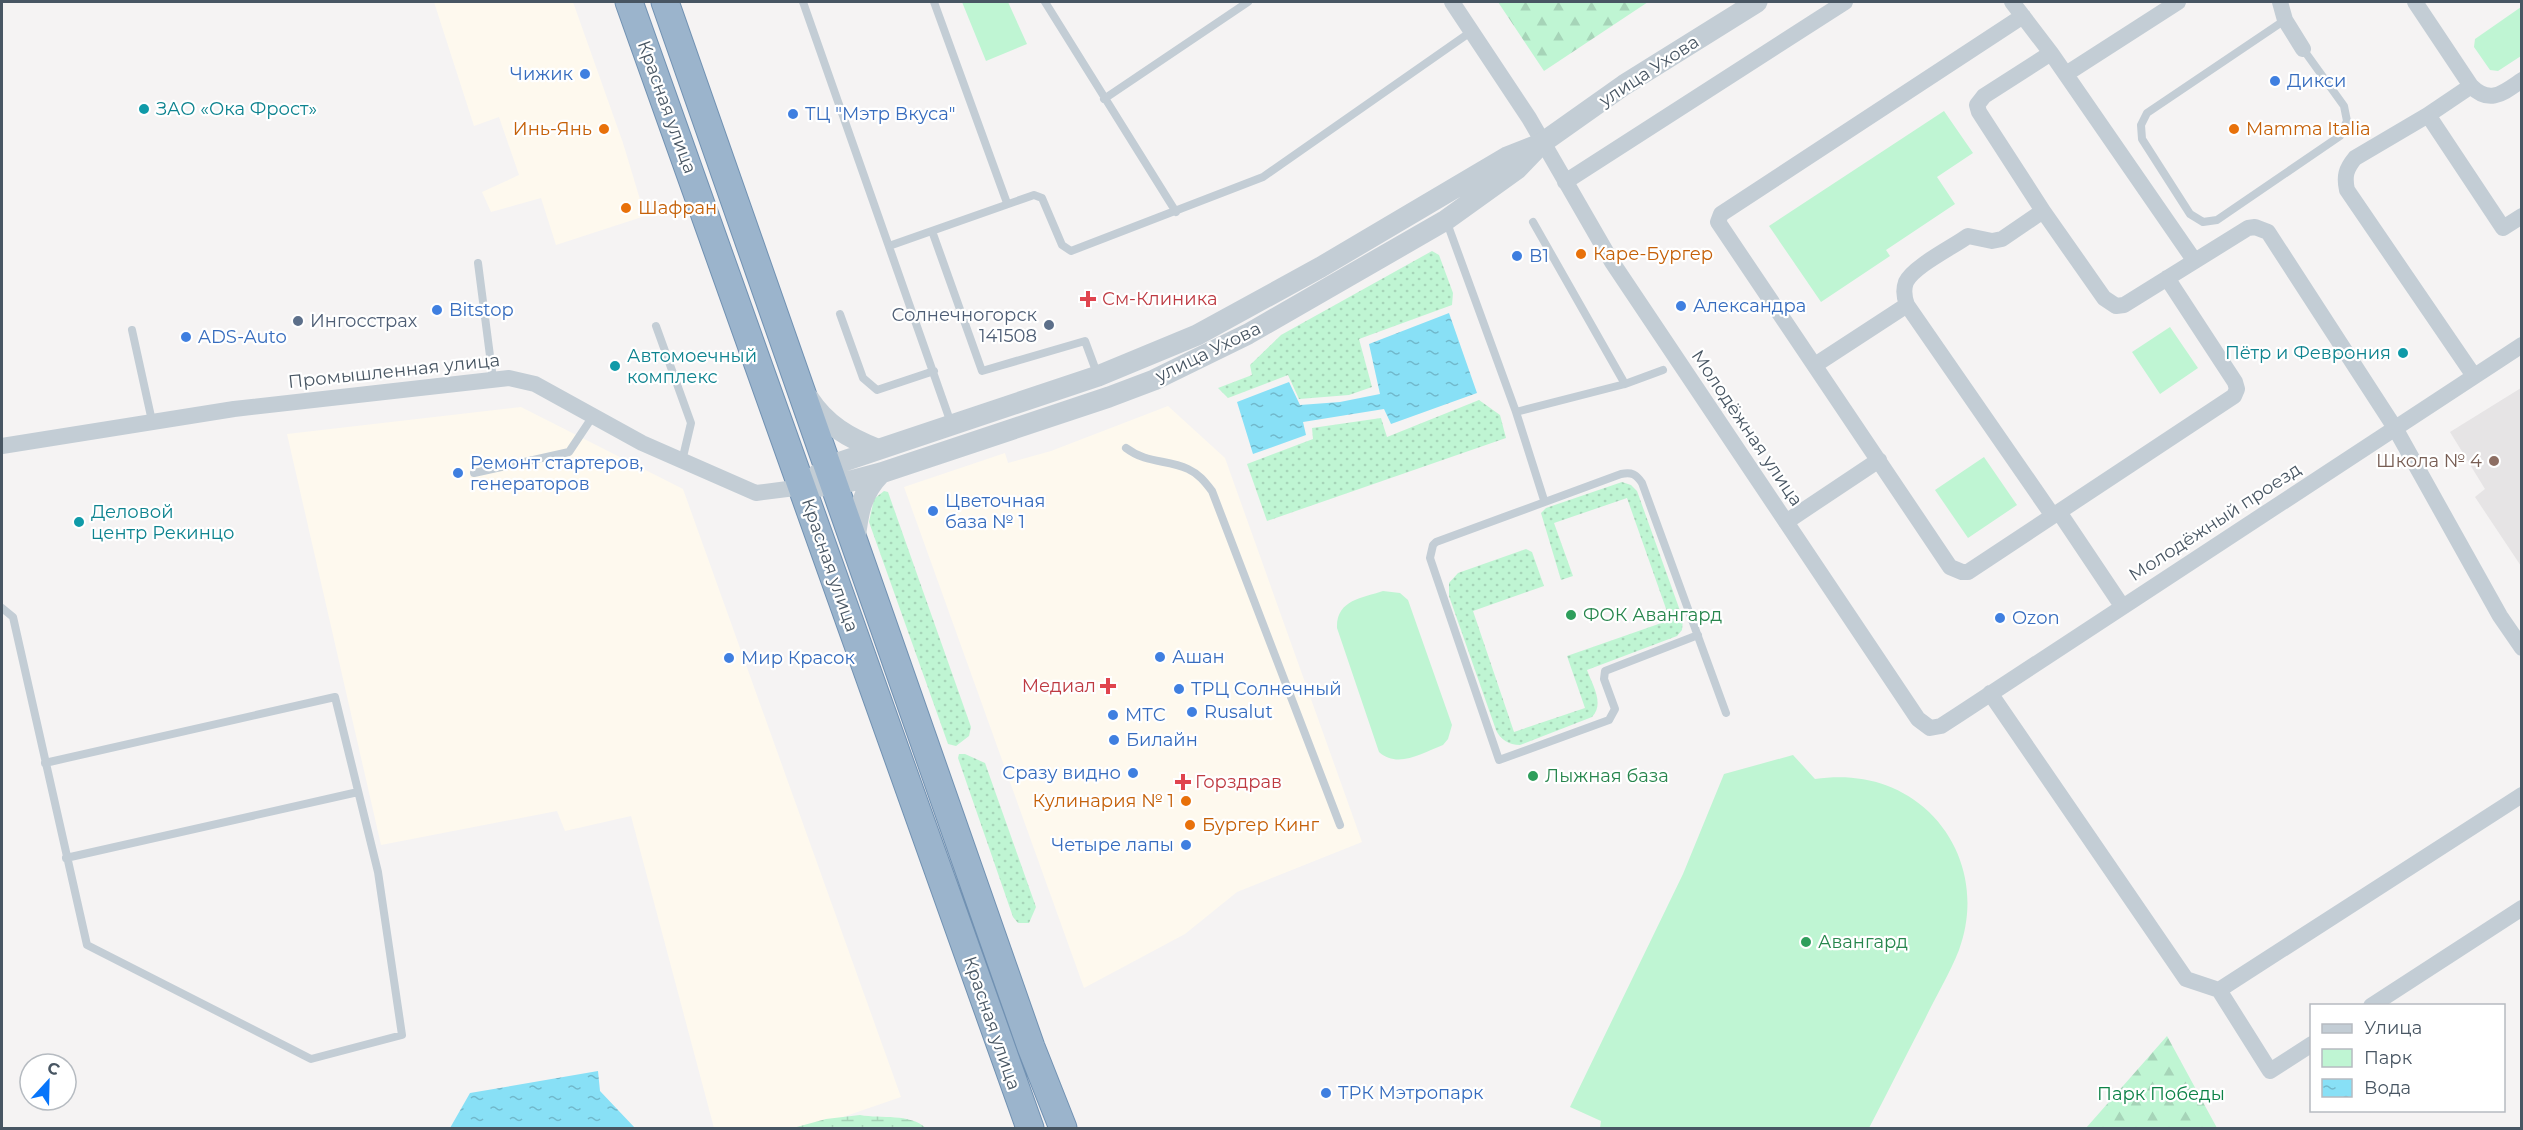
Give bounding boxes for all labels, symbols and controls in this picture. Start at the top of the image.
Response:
street label: улица Ухова [1594,31,1703,112]
street label: Красная улица [633,38,701,176]
place label: Чижик [510,63,574,85]
marker: Чижик [578,67,592,81]
place label: Дикси [2287,70,2346,92]
marker: Дикси [2268,74,2282,88]
place label: ЗАО «Ока Фрост» [156,98,317,120]
marker: ЗАО «Ока Фрост» [137,102,151,116]
place label: ТЦ "Мэтр Вкуса" [805,103,955,125]
marker: ТЦ "Мэтр Вкуса" [786,107,800,121]
place label: Инь-Янь [513,118,592,140]
place label: Mamma Italia [2246,118,2371,140]
marker: Инь-Янь [597,122,611,136]
marker: Mamma Italia [2227,122,2241,136]
place label: Шафран [638,197,717,219]
marker: Шафран [619,201,633,215]
place label: Каре-Бургер [1593,243,1713,265]
place label: В1 [1529,245,1549,267]
marker: Каре-Бургер [1574,247,1588,261]
marker: В1 [1510,249,1524,263]
place label: См-Клиника [1102,288,1217,310]
marker: См-Клиника [1079,290,1097,308]
place label: Александра [1693,295,1806,317]
place label: Bitstop [449,299,514,321]
marker: Александра [1674,299,1688,313]
marker: Bitstop [430,303,444,317]
place label: Солнечногорск 141508 [892,304,1038,347]
place label: Ингосстрах [310,310,418,332]
marker: Ингосстрах [291,314,305,328]
street label: улица Ухова [1151,317,1264,387]
marker: Солнечногорск 141508 [1042,318,1056,332]
place label: ADS-Auto [198,326,287,348]
marker: ADS-Auto [179,330,193,344]
place label: Пётр и Феврония [2225,342,2391,364]
place label: Автомоечный комплекс [627,345,757,388]
street label: Молодёжная улица [1687,346,1807,510]
marker: Пётр и Феврония [2396,346,2410,360]
street label: Промышленная улица [287,349,501,393]
marker: Автомоечный комплекс [608,359,622,373]
place label: Школа № 4 [2376,450,2482,472]
place label: Ремонт стартеров, генераторов [470,452,643,495]
marker: Школа № 4 [2487,454,2501,468]
street label: Молодёжный проезд [2125,458,2305,586]
marker: Ремонт стартеров, генераторов [451,466,465,480]
place label: Цветочная база № 1 [945,490,1045,533]
street label: Красная улица [797,495,863,635]
place label: Деловой центр Рекинцо [91,501,235,544]
marker: Цветочная база № 1 [926,504,940,518]
marker: Деловой центр Рекинцо [72,515,86,529]
place label: ФОК Авангард [1583,604,1722,626]
place label: Ozon [2012,607,2060,629]
marker: ФОК Авангард [1564,608,1578,622]
marker: Ozon [1993,611,2007,625]
place label: Ашан [1172,646,1225,668]
place label: Мир Красок [741,647,855,669]
marker: Ашан [1153,650,1167,664]
marker: Мир Красок [722,651,736,665]
place label: Медиал [1022,675,1096,697]
place label: ТРЦ Солнечный [1191,678,1342,700]
marker: Медиал [1101,679,1115,693]
marker: ТРЦ Солнечный [1172,682,1186,696]
place label: Rusalut [1204,701,1273,723]
place label: МТС [1125,704,1166,726]
marker: Rusalut [1185,705,1199,719]
marker: МТС [1106,708,1120,722]
place label: Билайн [1126,729,1198,751]
marker: Билайн [1107,733,1121,747]
place label: Сразу видно [1002,762,1121,784]
place label: Лыжная база [1545,765,1669,787]
marker: Сразу видно [1126,766,1140,780]
marker: Лыжная база [1526,769,1540,783]
place label: Горздрав [1195,771,1282,793]
marker: Горздрав [1176,775,1190,789]
place label: Кулинария № 1 [1033,790,1174,812]
marker: Кулинария № 1 [1179,794,1193,808]
place label: Бургер Кинг [1202,814,1319,836]
marker: Бургер Кинг [1183,818,1197,832]
place label: Четыре лапы [1051,834,1174,856]
marker: Четыре лапы [1179,838,1193,852]
place label: Авангард [1818,931,1908,953]
marker: Авангард [1799,935,1813,949]
street label: Красная улица [959,953,1025,1093]
legend [2310,1004,2505,1112]
text: Улица [2364,1017,2422,1039]
text: Парк [2364,1047,2413,1069]
north arrow [18,1052,78,1112]
text: С [44,1058,63,1080]
text: Вода [2364,1077,2411,1099]
place label: ТРК Мэтропарк [1338,1082,1484,1104]
park label: Парк Победы [2097,1083,2225,1105]
marker: ТРК Мэтропарк [1319,1086,1333,1100]

